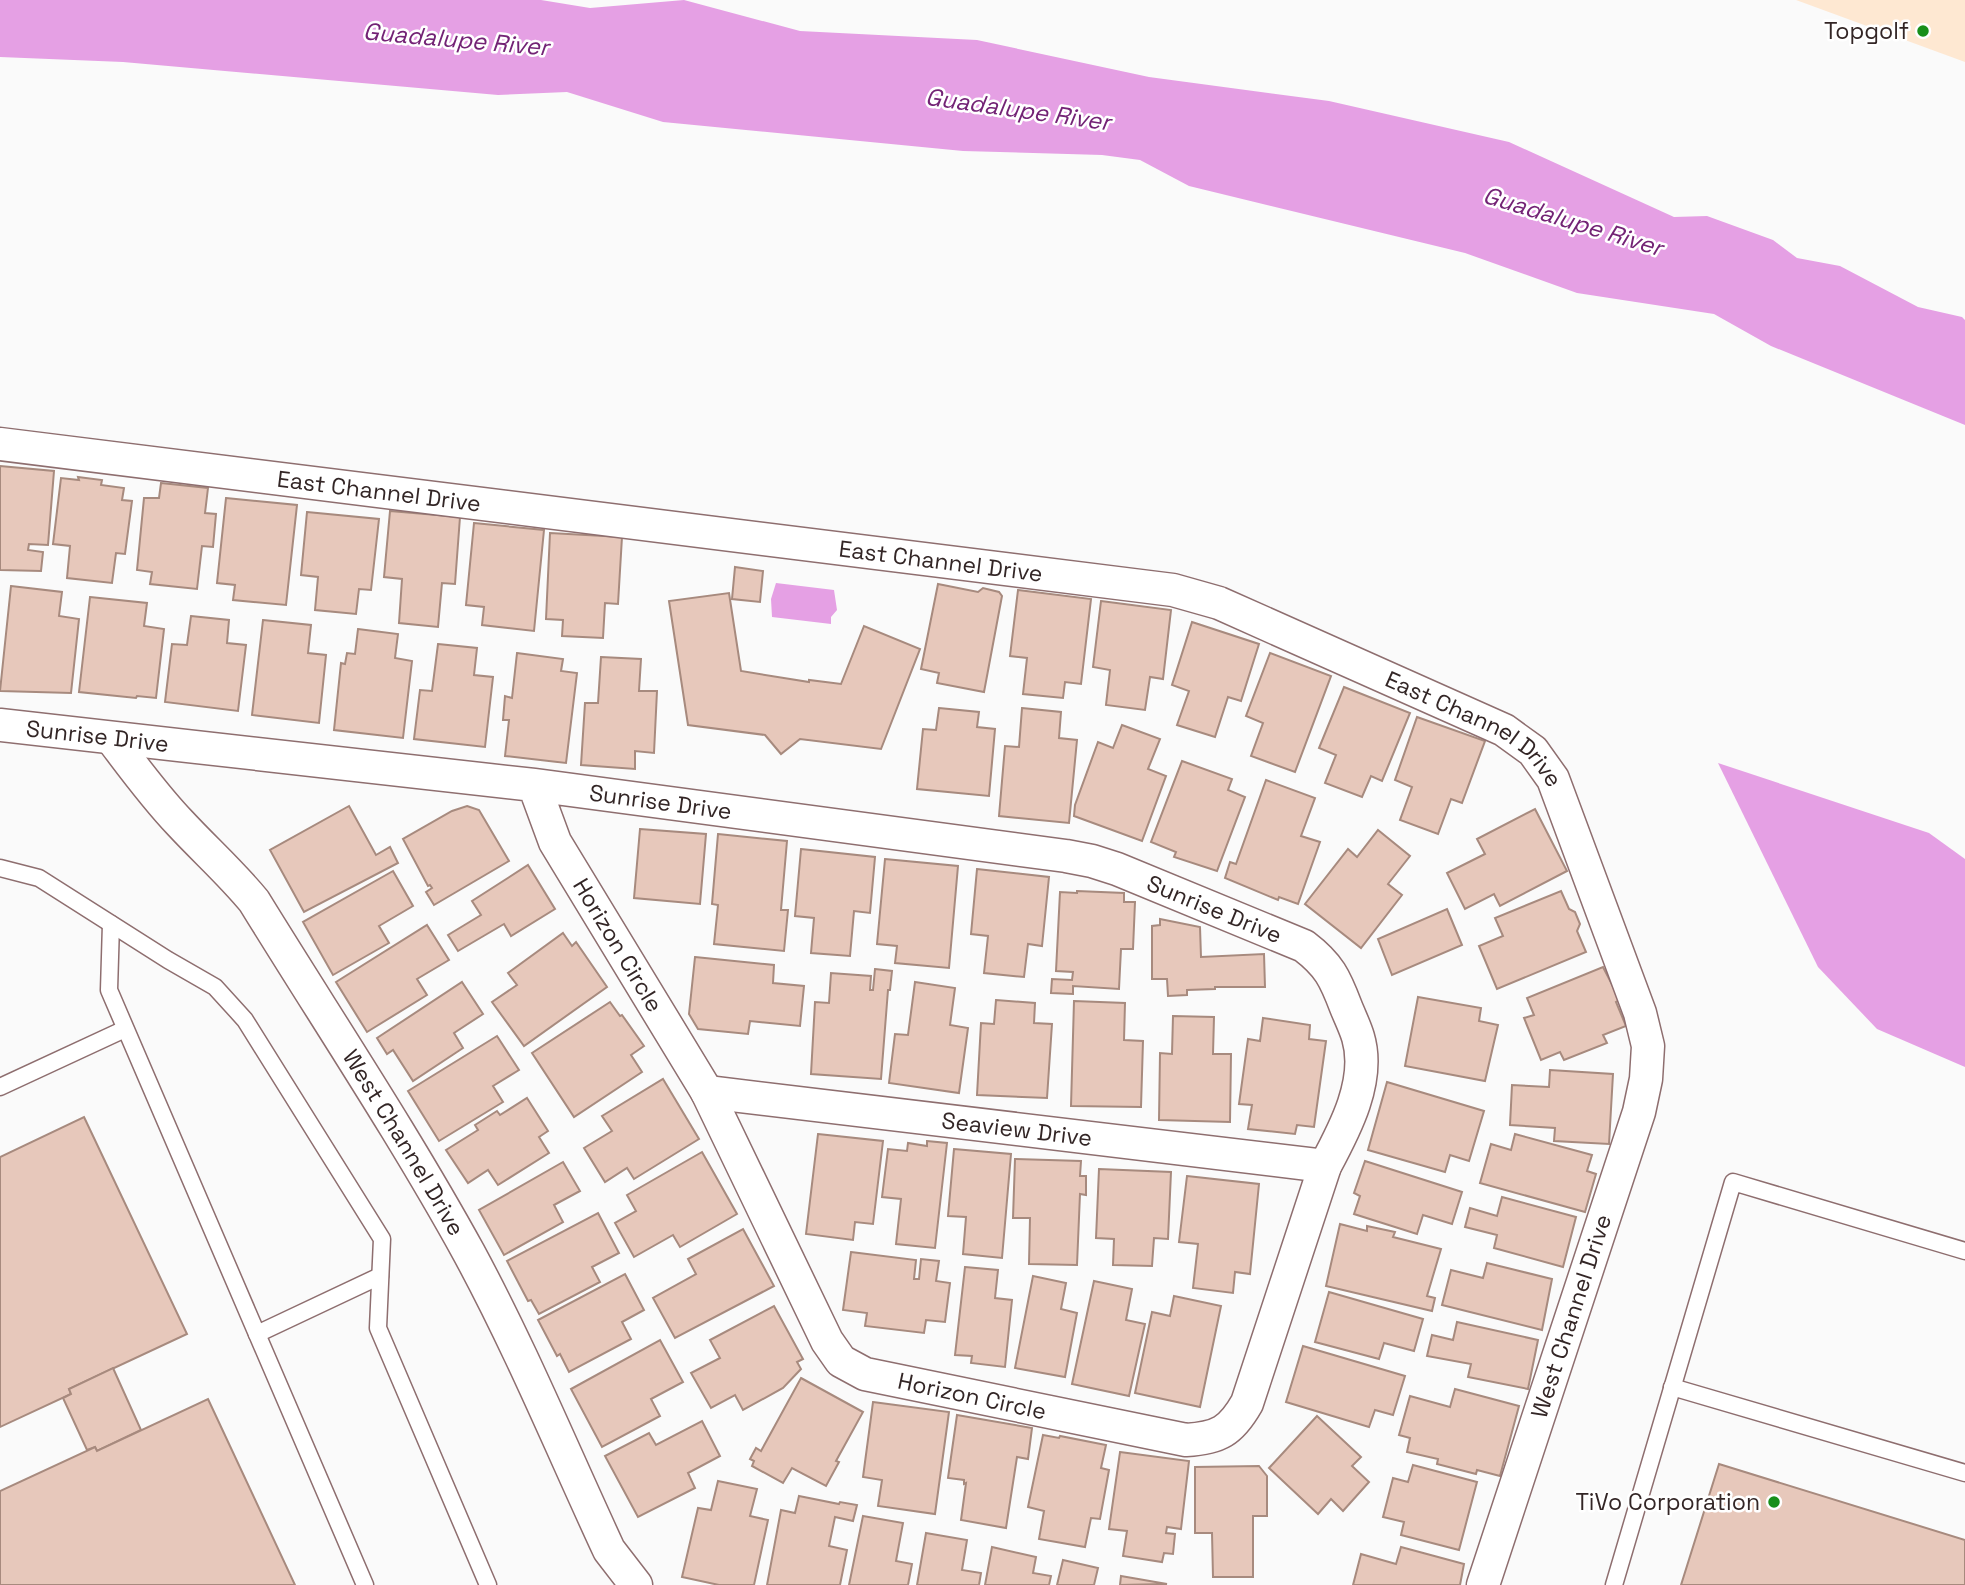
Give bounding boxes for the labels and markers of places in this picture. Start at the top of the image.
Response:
place label: Topgolf [1824,16,1909,46]
marker: Topgolf [1915,23,1931,39]
place label: TiVo Corporation [1576,1487,1760,1517]
marker: TiVo Corporation [1766,1494,1782,1510]

